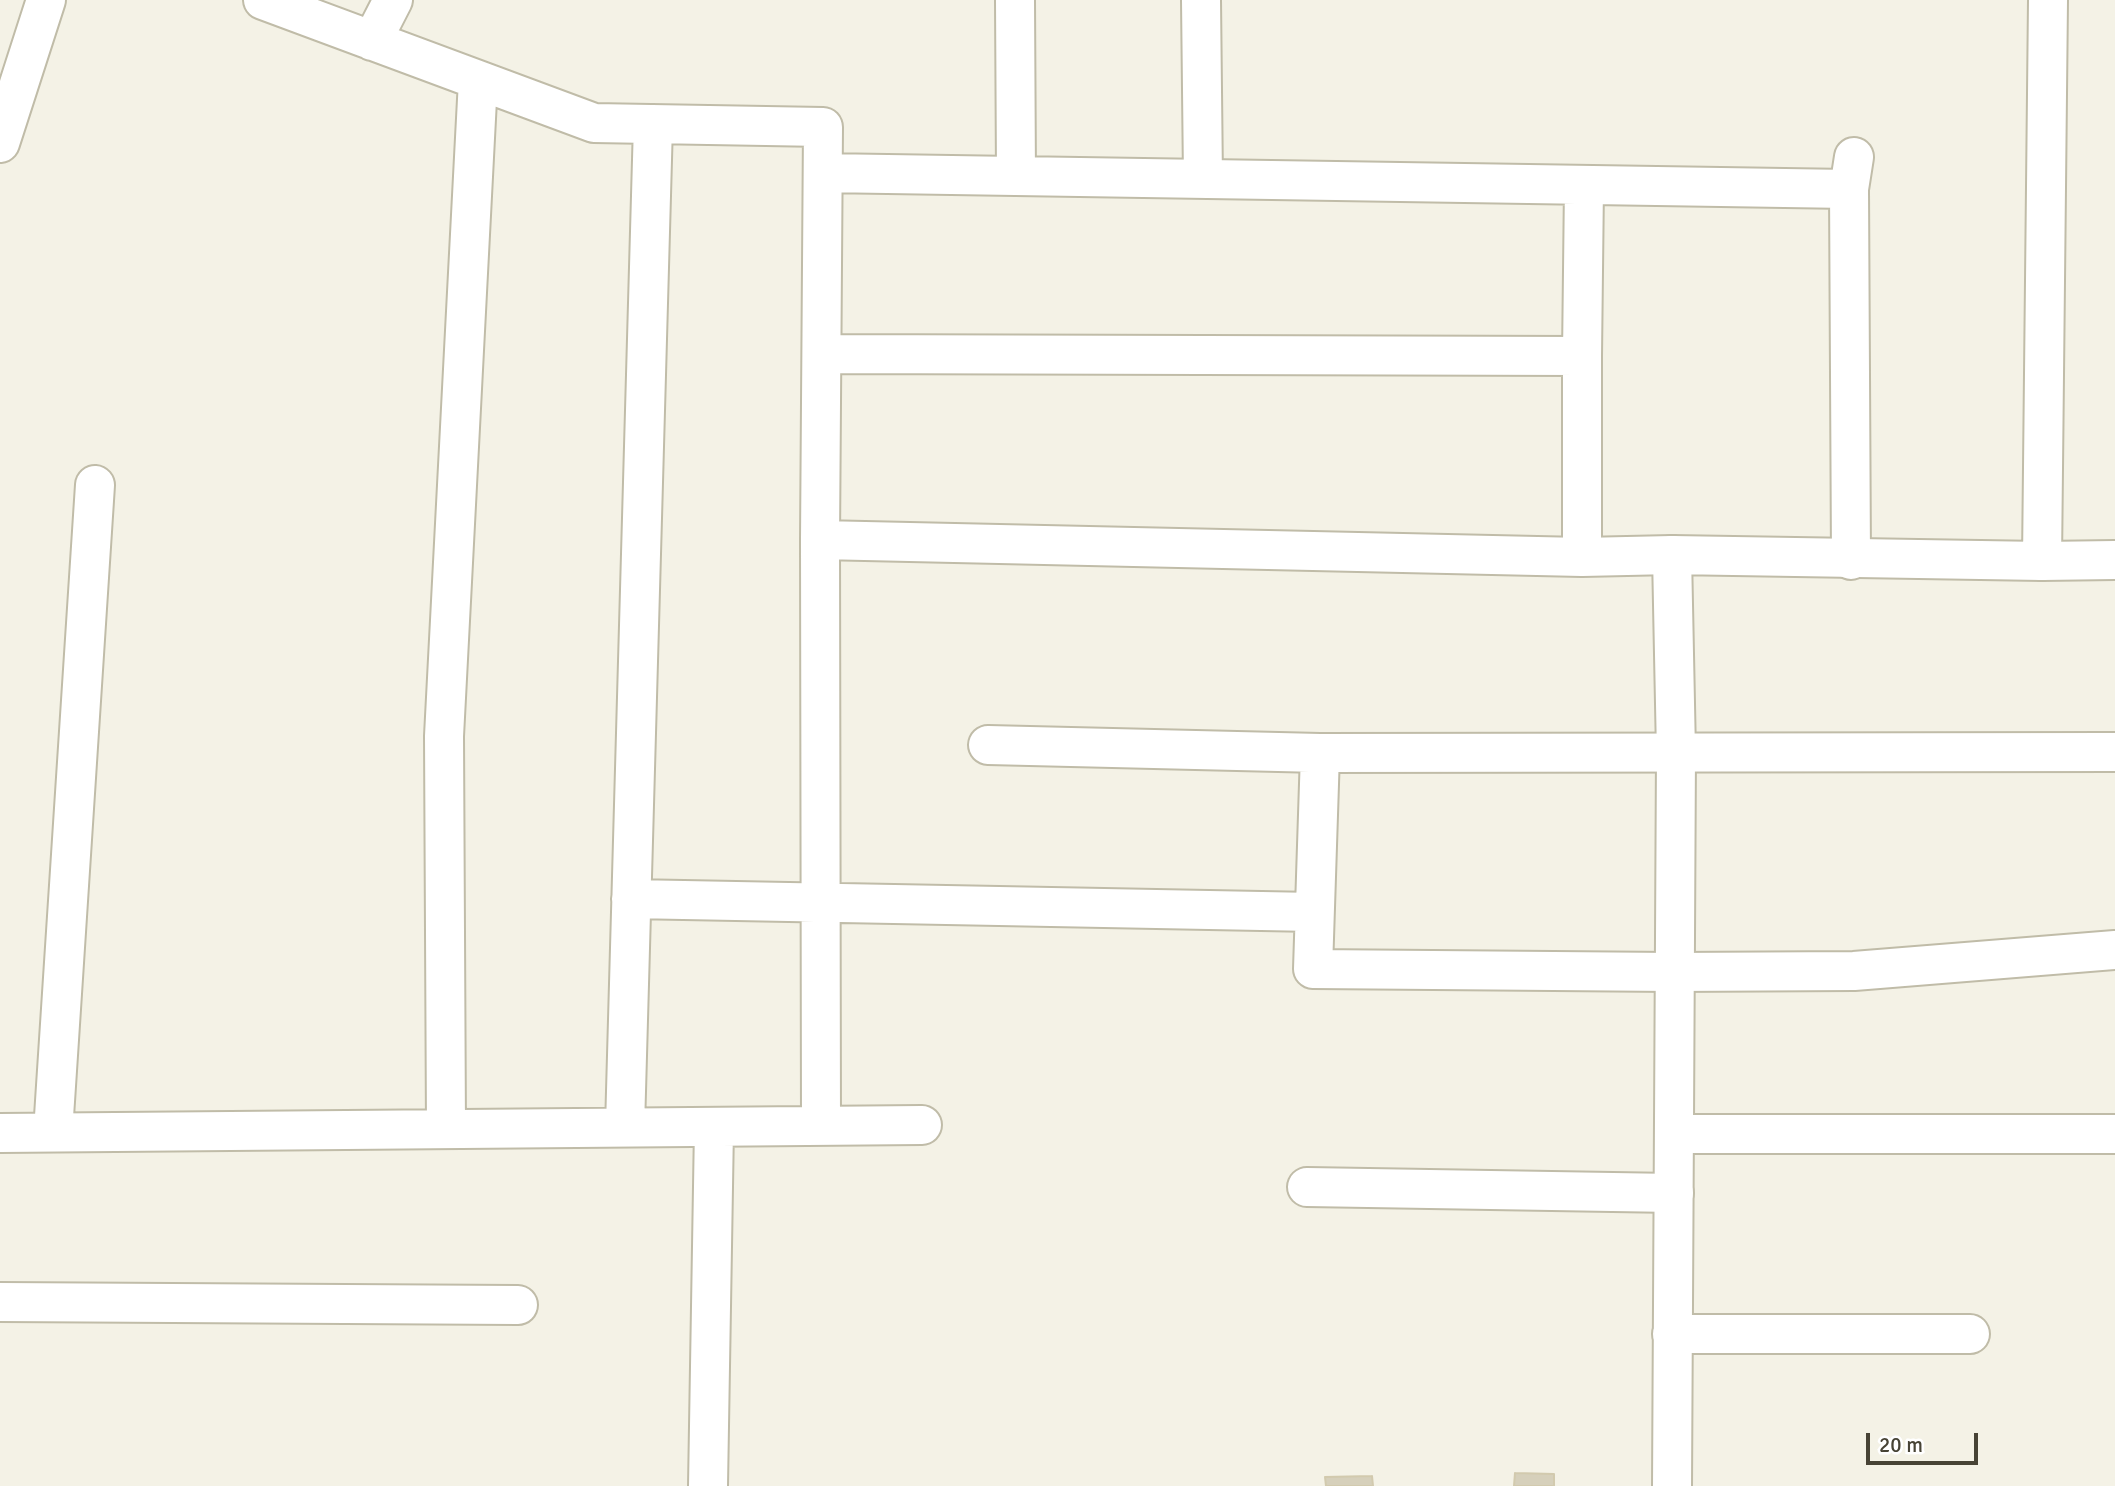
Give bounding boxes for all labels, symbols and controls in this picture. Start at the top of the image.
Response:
scale bar [1870,1420,1982,1464]
text: 20 m [1879,1432,1923,1458]

